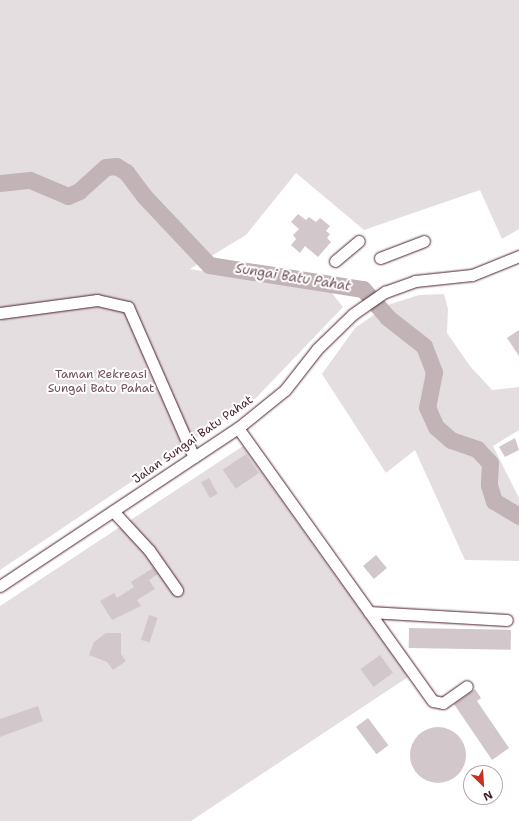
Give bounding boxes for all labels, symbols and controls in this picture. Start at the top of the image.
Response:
water label: Sungai Batu Pahat [234,261,352,295]
park label: Taman Rekreasi Sungai Batu Pahat [48,368,154,396]
street label: Jalan Sungai Batu Pahat [130,393,256,487]
north arrow [463,765,503,805]
text: N [481,787,495,804]

